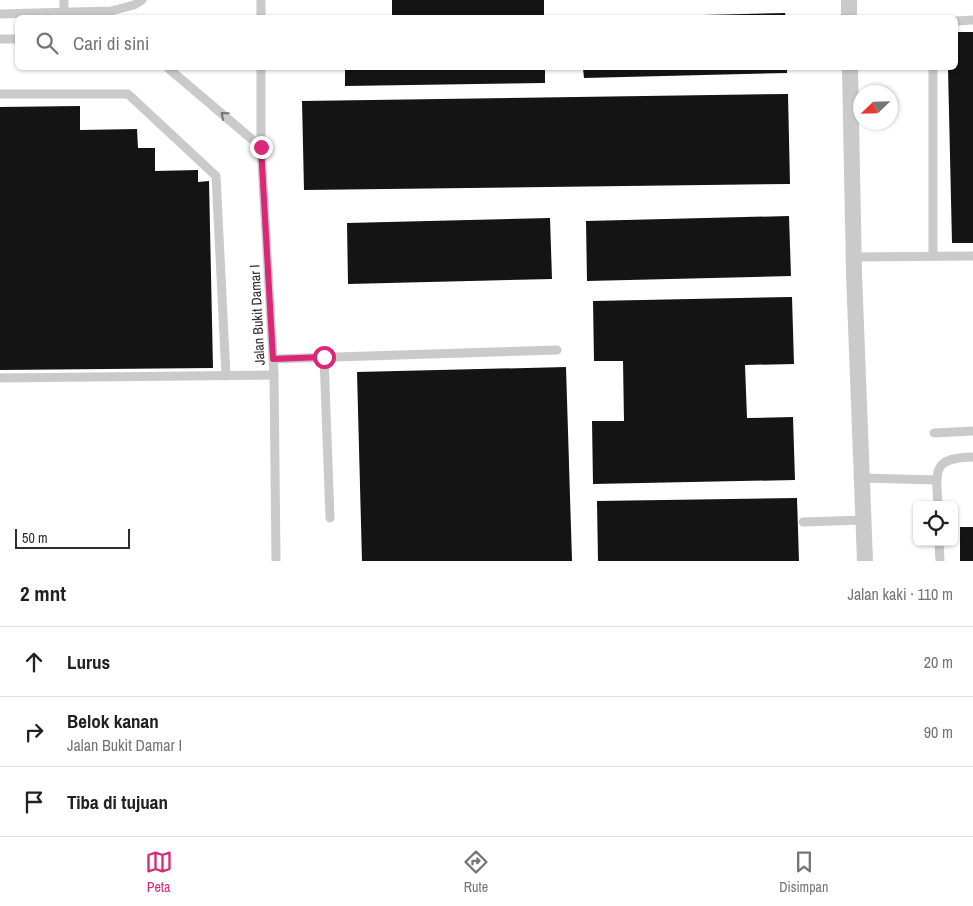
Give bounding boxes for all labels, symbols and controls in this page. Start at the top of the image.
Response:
search box [15,15,958,70]
icon: search [33,29,61,57]
text: Cari di sini [73,30,149,56]
north arrow [853,85,898,130]
one-way arrow [220,112,229,121]
route end [250,136,273,159]
street label: Jalan Bukit Damar I [245,264,269,366]
route start [313,346,336,369]
map controls [913,501,958,546]
button: locate [913,501,958,546]
scale bar [15,526,130,549]
text: 50 m [22,529,48,547]
text: 2 mnt [20,579,66,608]
text: Jalan kaki · 110 m [847,583,953,605]
icon: ahead [20,648,48,676]
text: Lurus [67,649,110,675]
text: 20 m [924,651,953,673]
text: Belok kanan [67,708,159,734]
icon: right [20,718,48,746]
text: 90 m [924,721,953,743]
text: Jalan Bukit Damar I [67,734,182,756]
icon: arrive [20,788,48,816]
text: Tiba di tujuan [67,789,168,815]
tab: Peta [145,848,173,896]
tab: Rute [462,848,490,896]
tab: Disimpan [779,848,828,896]

